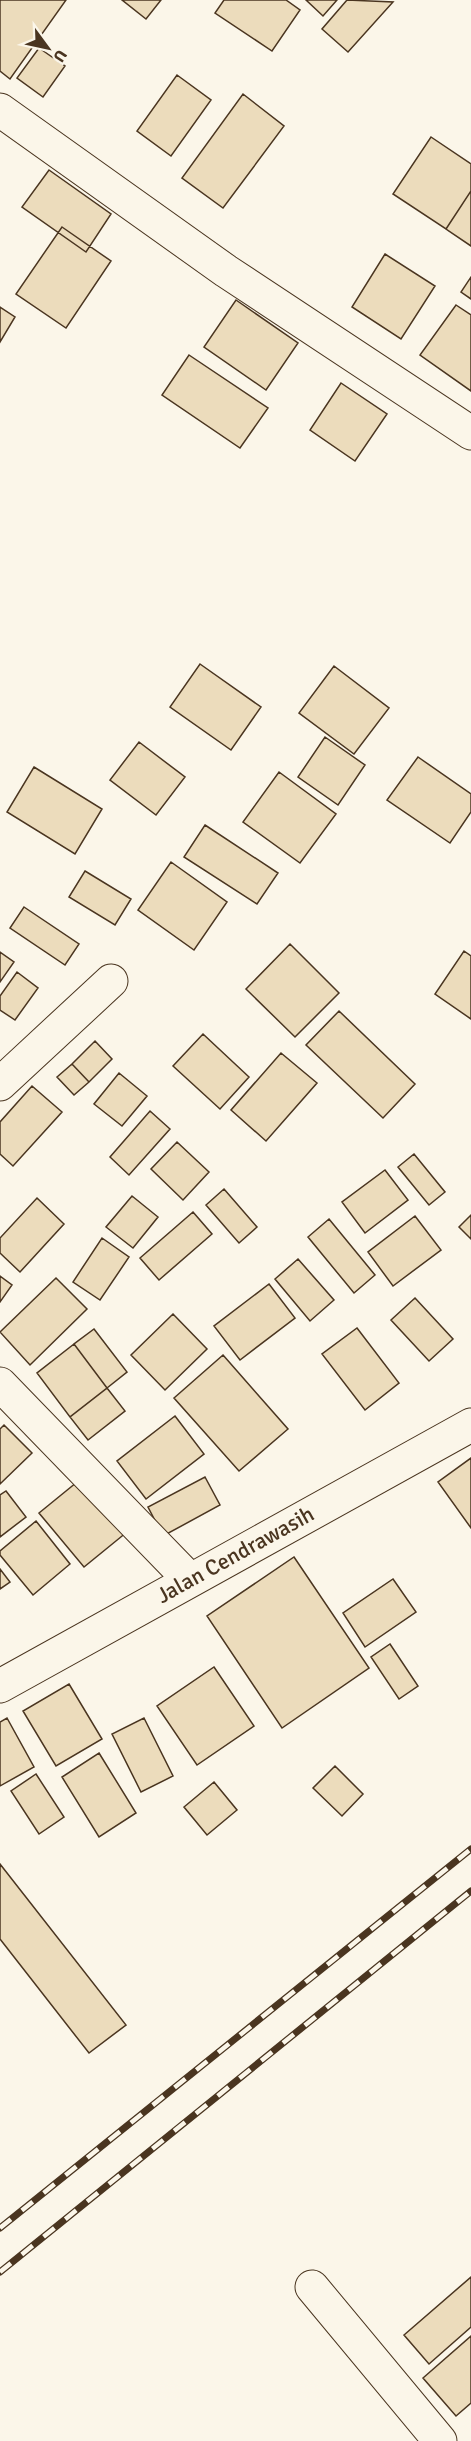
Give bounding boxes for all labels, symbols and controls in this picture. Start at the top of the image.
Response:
north arrow [18,18,78,78]
text: U [48,46,71,66]
street label: Jalan Cendrawasih [152,1500,319,1609]

